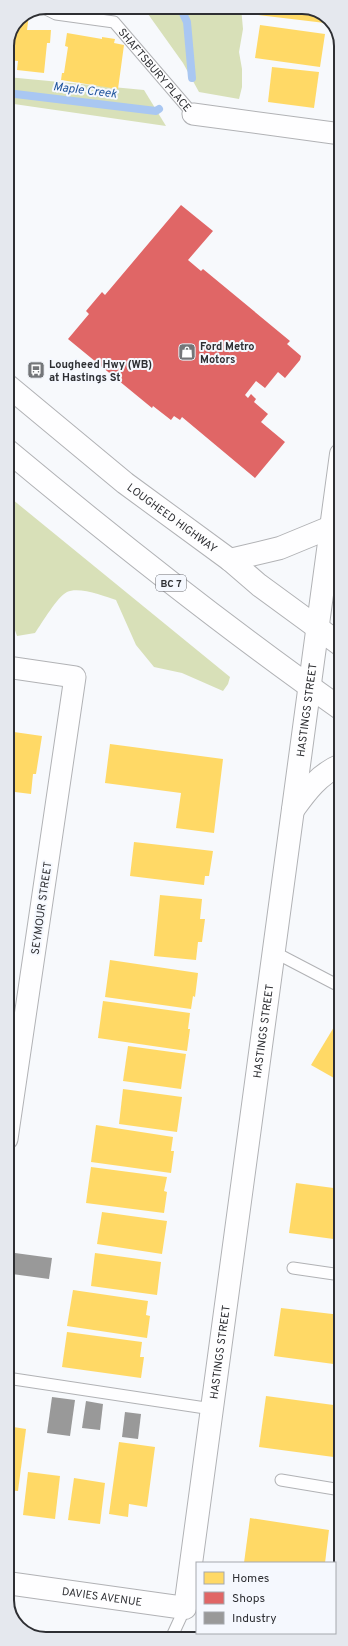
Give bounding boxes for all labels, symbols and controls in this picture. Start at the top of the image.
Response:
street label: SHAFTSBURY PLACE [115,26,194,115]
water label: Maple Creek [52,79,118,103]
place label: Ford Metro Motors [200,340,254,367]
shop icon: Ford Metro Motors [177,342,197,362]
place label: Lougheed Hwy (WB) at Hastings St [49,358,152,385]
bus stop icon: Lougheed Hwy (WB) at Hastings St [26,360,46,380]
street label: LOUGHEED HIGHWAY [124,481,220,556]
road number: BC 7 [156,575,186,591]
street label: HASTINGS STREET [294,662,321,758]
street label: SEYMOUR STREET [29,861,55,956]
street label: HASTINGS STREET [251,983,277,1079]
street label: HASTINGS STREET [207,1304,234,1400]
legend [196,1562,336,1634]
text: Homes [232,1571,269,1587]
street label: DAVIES AVENUE [61,1585,143,1610]
text: Shops [232,1591,265,1607]
text: Industry [232,1611,277,1627]

